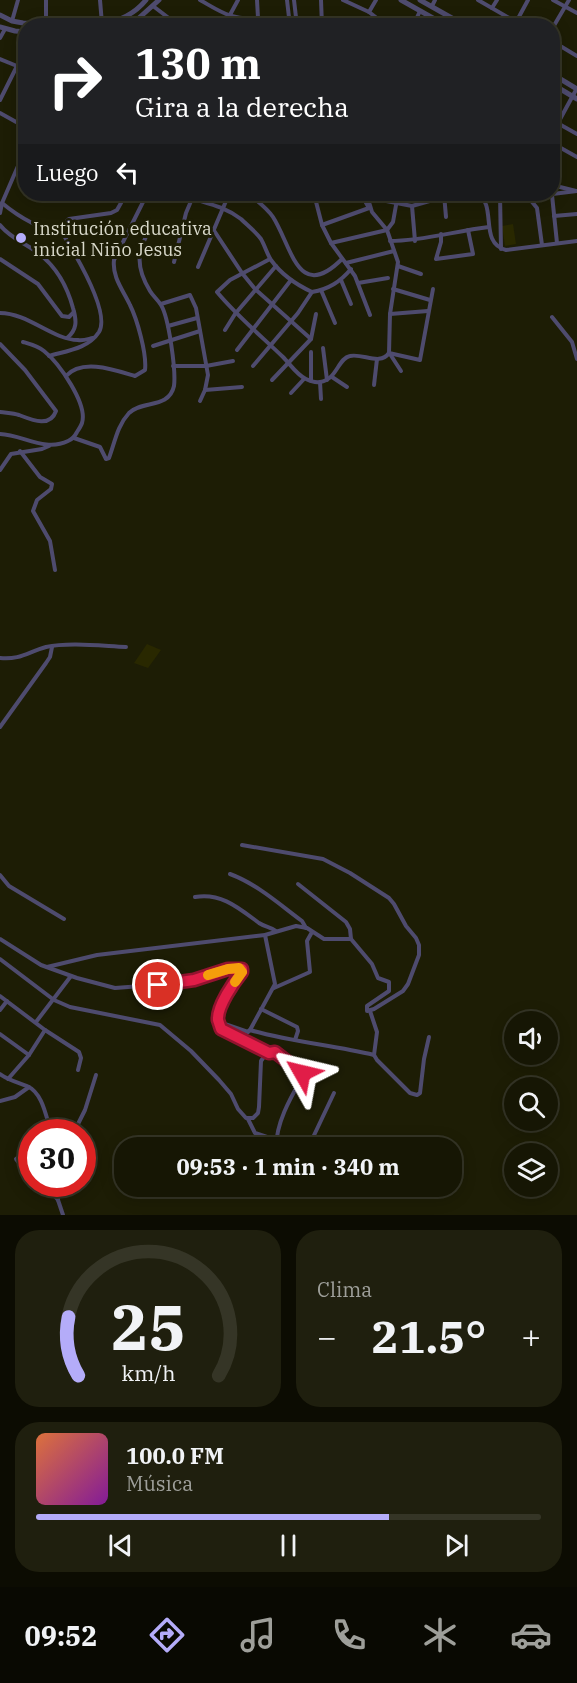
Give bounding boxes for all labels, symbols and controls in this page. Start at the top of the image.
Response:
text: 130 m [135,36,261,91]
icon: right [36,42,114,120]
text: Gira a la derecha [135,89,349,124]
icon: left [111,156,144,189]
text: Luego [36,158,99,187]
place label: Institución educativa inicial Niño Jesus [33,217,212,261]
marker: Institución educativa inicial Niño Jesus [14,231,28,245]
pin [132,959,183,1010]
icon: arrive [141,968,174,1001]
map controls [504,1011,558,1197]
button: sound [504,1011,558,1065]
position arrow [270,1041,334,1105]
button: search [504,1077,558,1131]
speed limit sign: 30 [18,1119,96,1197]
button: layers [504,1143,558,1197]
text: 09:53 · 1 min · 340 m [176,1152,400,1181]
text: Clima [317,1276,372,1303]
text: 25 [111,1286,185,1367]
text: 21.5° [372,1307,486,1365]
text: − [317,1315,337,1358]
text: + [521,1315,541,1358]
text: km/h [121,1359,175,1387]
text: 100.0 FM [126,1441,224,1470]
text: Música [126,1470,193,1497]
icon: previous [104,1529,137,1562]
icon: pause [272,1529,305,1562]
icon: next [440,1529,473,1562]
icon: directions [146,1614,188,1656]
icon: music [237,1614,279,1656]
icon: phone [328,1614,370,1656]
icon: climate [419,1614,461,1656]
icon: car [510,1614,552,1656]
text: 09:52 [25,1618,97,1653]

